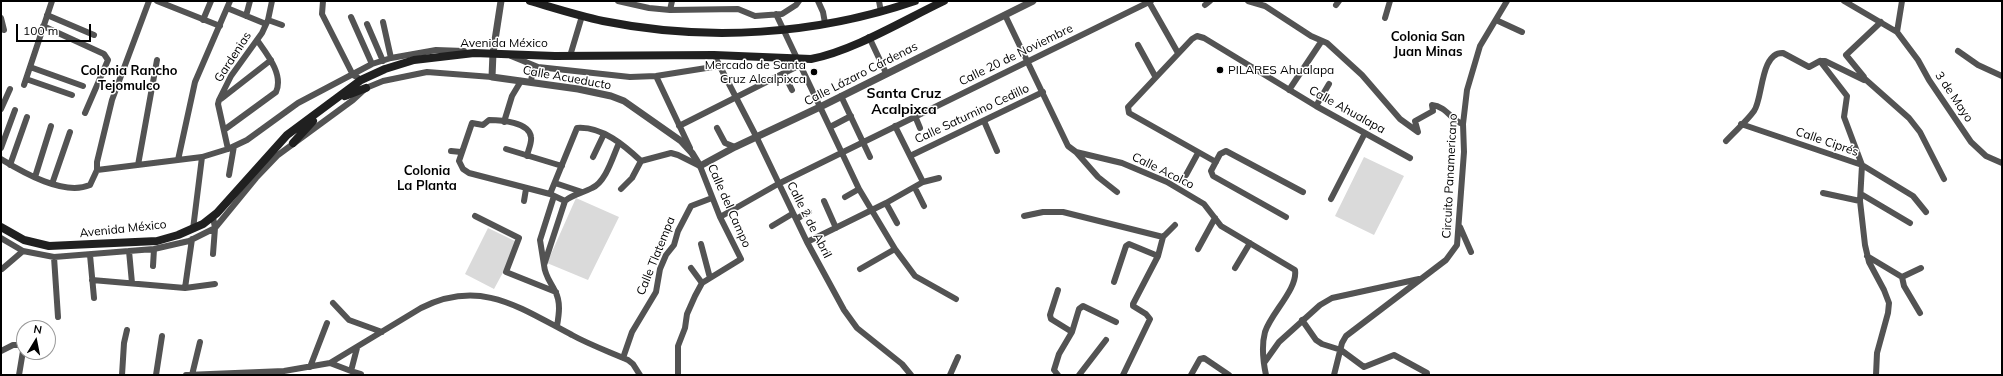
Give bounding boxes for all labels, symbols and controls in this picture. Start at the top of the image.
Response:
scale bar [18,16,93,42]
street label: Calle 20 de Noviembre [957,21,1075,89]
text: 100 m [23,23,58,38]
street label: Gardenias [211,29,255,85]
district label: Colonia San Juan Minas [1391,29,1465,60]
street label: Avenida México [460,36,548,50]
street label: Calle Lázaro Cárdenas [802,39,920,109]
place label: Mercado de Santa Cruz Alcalpixca [705,58,806,86]
district label: Colonia Rancho Tejomulco [80,63,178,94]
street label: Calle Acueducto [522,63,612,93]
place label: PILARES Ahualapa [1228,63,1334,77]
marker: PILARES Ahualapa [1215,65,1225,75]
marker: Mercado de Santa Cruz Alcalpixca [809,67,819,77]
street label: 3 de Mayo [1932,69,1976,125]
street label: Calle Saturnino Cedillo [913,81,1031,147]
street label: Calle Ahualapa [1306,83,1388,137]
district label: Santa Cruz Acalpixca [867,86,941,118]
street label: Circuito Panamericano [1440,113,1460,239]
street label: Calle Ciprés [1794,125,1860,159]
street label: Calle Acolco [1129,150,1197,192]
street label: Calle del Campo [704,162,754,250]
district label: Colonia La Planta [397,163,457,194]
street label: Calle 2 de Abril [784,179,834,261]
street label: Calle Tlatempa [634,215,678,297]
street label: Avenida México [79,217,167,241]
north arrow [16,320,56,360]
text: N [33,322,43,337]

